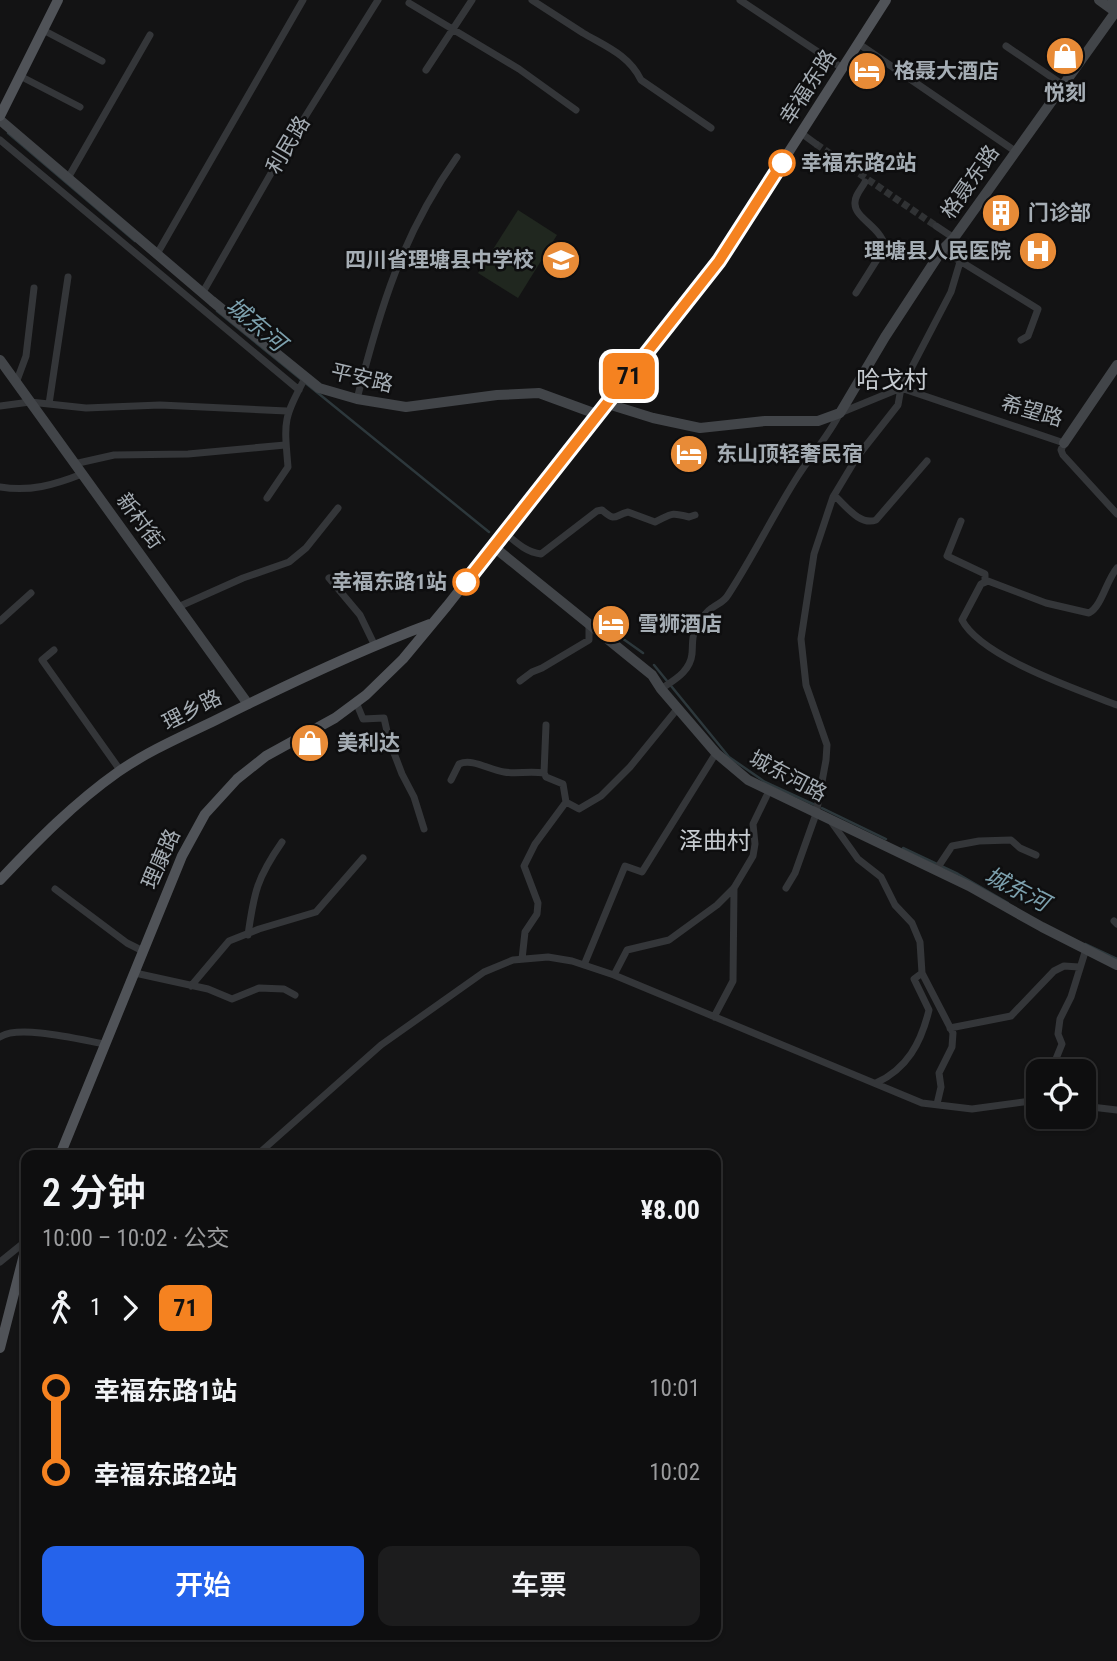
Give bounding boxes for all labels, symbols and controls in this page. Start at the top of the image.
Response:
shop icon: 悦刻 [1044,35,1086,77]
street label: 幸福东路 [775,45,841,129]
hotel icon: 格聂大酒店 [846,50,888,92]
place label: 格聂大酒店 [894,59,999,83]
place label: 悦刻 [1044,81,1086,105]
street label: 利民路 [261,112,315,178]
street label: 格聂东路 [936,141,1004,223]
marker: 幸福东路2站 [769,150,795,176]
place label: 幸福东路2站 [801,151,917,175]
building icon: 门诊部 [980,192,1022,234]
place label: 门诊部 [1028,201,1091,225]
hospital icon: 理塘县人民医院 [1017,230,1059,272]
school or university icon: 四川省理塘县中学校 [540,239,582,281]
place label: 理塘县人民医院 [864,239,1011,263]
place label: 四川省理塘县中学校 [345,248,534,272]
water label: 城东河 [221,292,294,359]
line badge: 71 [598,353,660,399]
street label: 平安路 [329,359,395,397]
text: 71 [617,362,641,390]
district label: 哈戈村 [856,366,928,394]
street label: 希望路 [998,391,1066,431]
hotel icon: 东山顶轻奢民宿 [668,433,710,475]
place label: 东山顶轻奢民宿 [716,442,863,466]
street label: 新村街 [112,488,168,554]
marker: 幸福东路1站 [453,569,479,595]
place label: 幸福东路1站 [331,570,447,594]
hotel icon: 雪狮酒店 [590,603,632,645]
place label: 雪狮酒店 [638,612,722,636]
street label: 理乡路 [158,685,226,735]
shop icon: 美利达 [289,722,331,764]
place label: 美利达 [337,731,400,755]
street label: 城东河路 [745,746,831,806]
street label: 理康路 [137,825,185,893]
district label: 泽曲村 [679,827,751,855]
water label: 城东河 [980,862,1057,919]
map controls [1026,1059,1096,1129]
button: locate [1026,1059,1096,1129]
text: 2 分钟 [42,1171,146,1215]
text: ¥8.00 [641,1195,700,1225]
text: 10:00 – 10:02 · 公交 [42,1225,229,1252]
icon: walk [42,1289,80,1327]
icon: forward [111,1289,149,1327]
text: 1 [90,1294,101,1321]
text: 71 [173,1294,198,1322]
text: 10:01 [649,1375,700,1402]
text: 幸福东路1站 [94,1376,237,1406]
text: 10:02 [649,1459,700,1486]
text: 幸福东路2站 [94,1460,237,1490]
button: 开始 [42,1546,364,1626]
button: 车票 [378,1546,700,1626]

